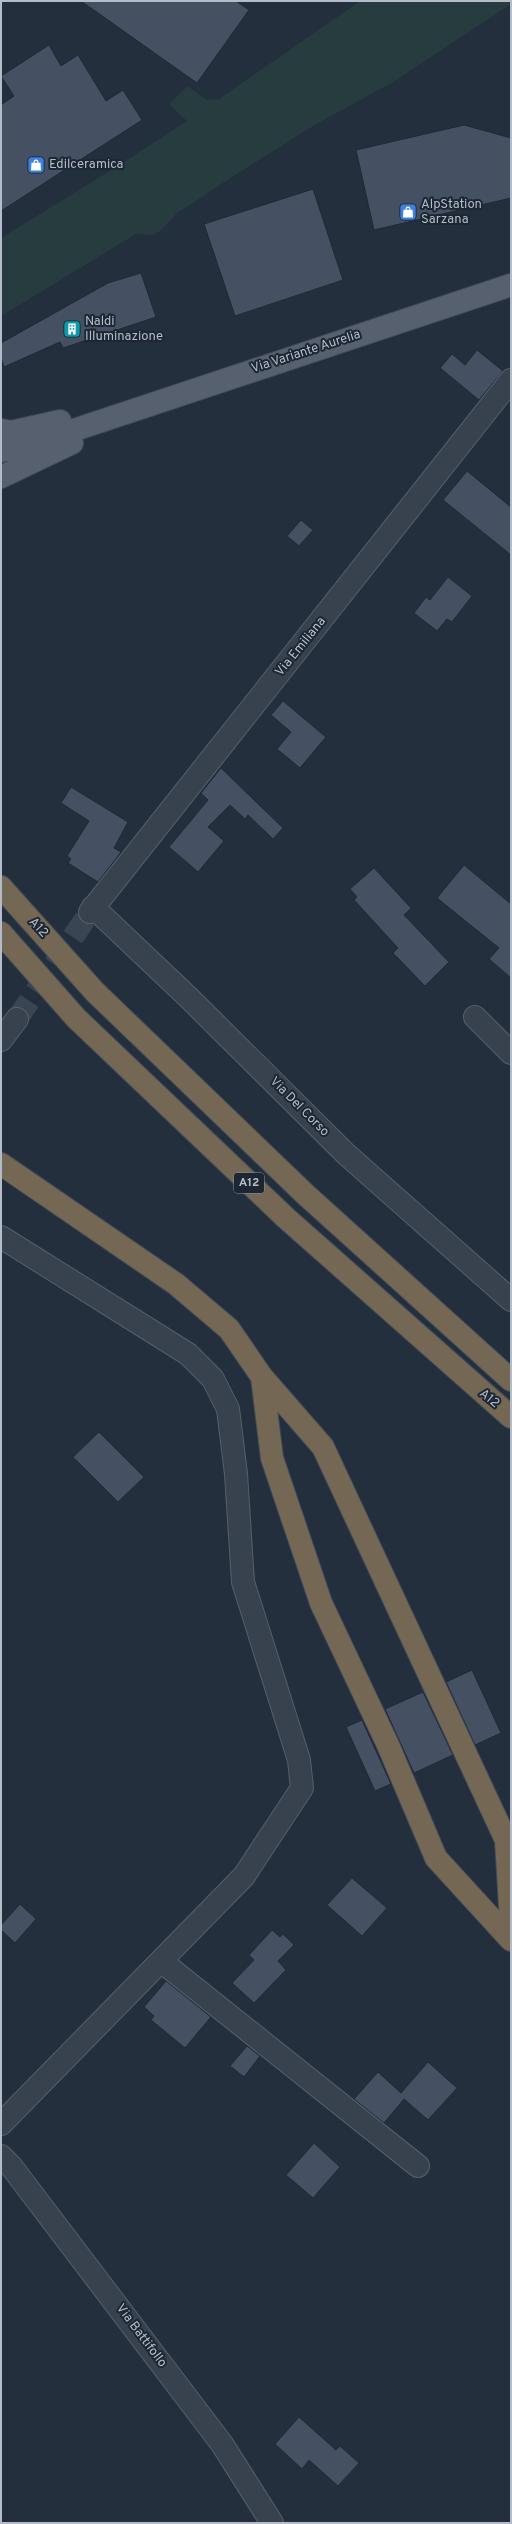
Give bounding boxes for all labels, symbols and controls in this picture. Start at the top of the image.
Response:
shop icon: Edilceramica [26,155,46,175]
place label: Edilceramica [49,157,123,173]
place label: AlpStation Sarzana [421,197,482,228]
shop icon: AlpStation Sarzana [398,202,418,222]
place label: Naldi Illuminazione [85,314,163,345]
building icon: Naldi Illuminazione [62,319,82,339]
street label: Via Variante Aurelia [249,327,363,377]
street label: Via Emiliana [272,614,330,680]
street label: A12 [25,915,51,941]
street label: Via Del Corso [266,1074,332,1140]
road number: A12 [234,1173,264,1193]
street label: A12 [476,1386,502,1412]
street label: Via Battifollo [112,2301,170,2371]

